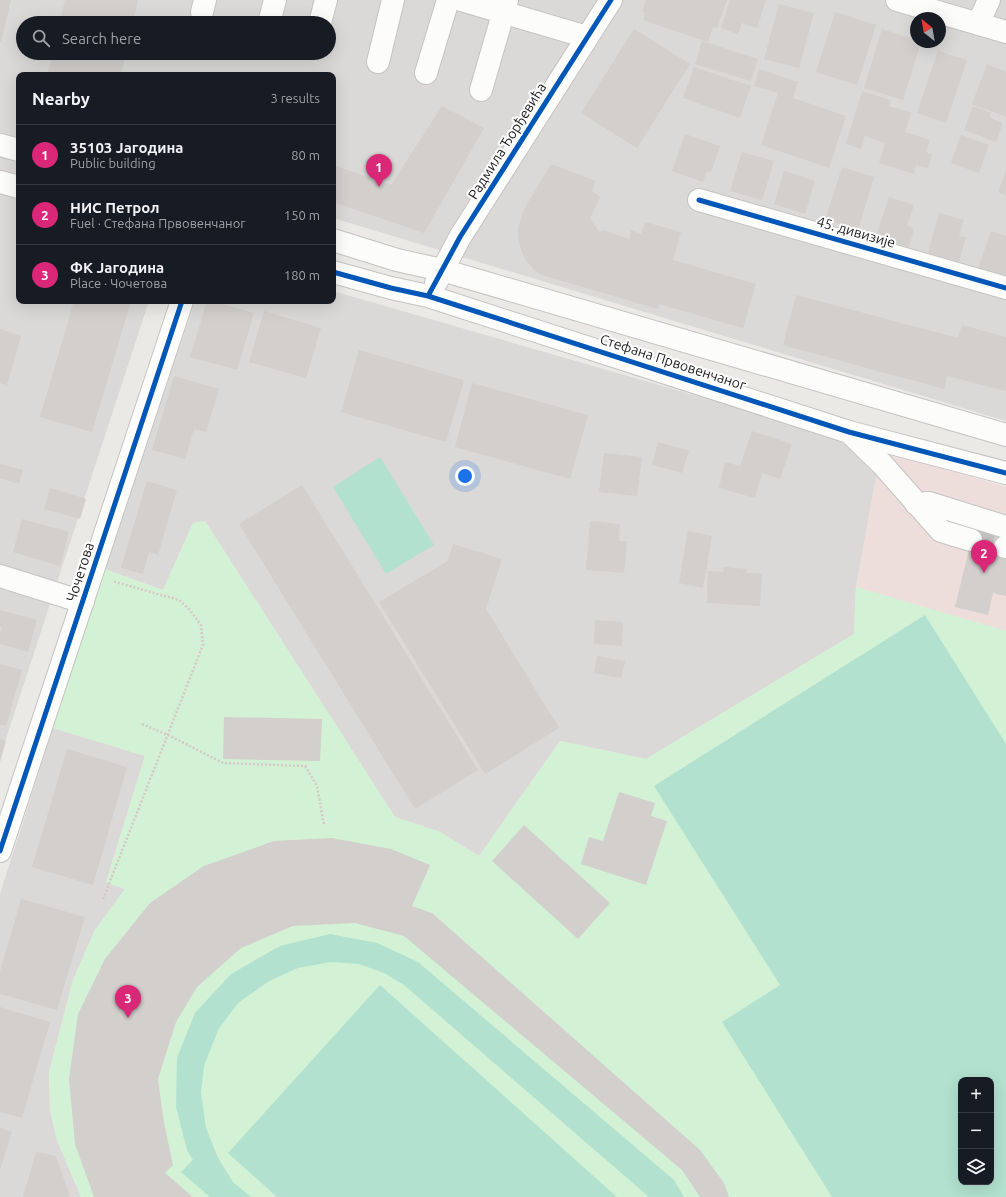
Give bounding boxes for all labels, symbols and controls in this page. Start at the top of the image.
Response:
north arrow [910,12,946,48]
search box [16,16,336,60]
icon: search [30,27,52,49]
text: Search here [62,30,141,47]
street label: Радмила Ђорђевића [465,80,549,202]
text: Nearby [32,89,90,108]
text: 3 results [270,91,320,105]
text: 35103 Јагодина [70,139,183,156]
text: 1 [41,148,49,162]
text: 80 m [291,148,320,162]
pin: 1 [366,154,392,187]
text: Public building [70,156,156,170]
text: НИС Петрол [70,199,160,216]
text: 2 [41,208,49,222]
text: 150 m [284,208,320,222]
street label: 45. дивизије [815,213,897,251]
text: Fuel · Стефана Првовенчаног [70,216,246,230]
text: ФК Јагодина [70,259,164,276]
text: 3 [41,268,49,282]
text: 180 m [284,268,320,282]
text: Place · Чочетова [70,276,167,290]
street label: Стефана Првовенчаног [598,331,748,393]
your location [455,466,475,486]
street label: Чочетова [63,540,97,604]
pin: 2 [971,540,997,573]
pin: 3 [115,985,141,1018]
map controls [958,1077,994,1185]
button: + [958,1077,994,1113]
button: − [958,1113,994,1149]
button: layers [958,1149,994,1185]

